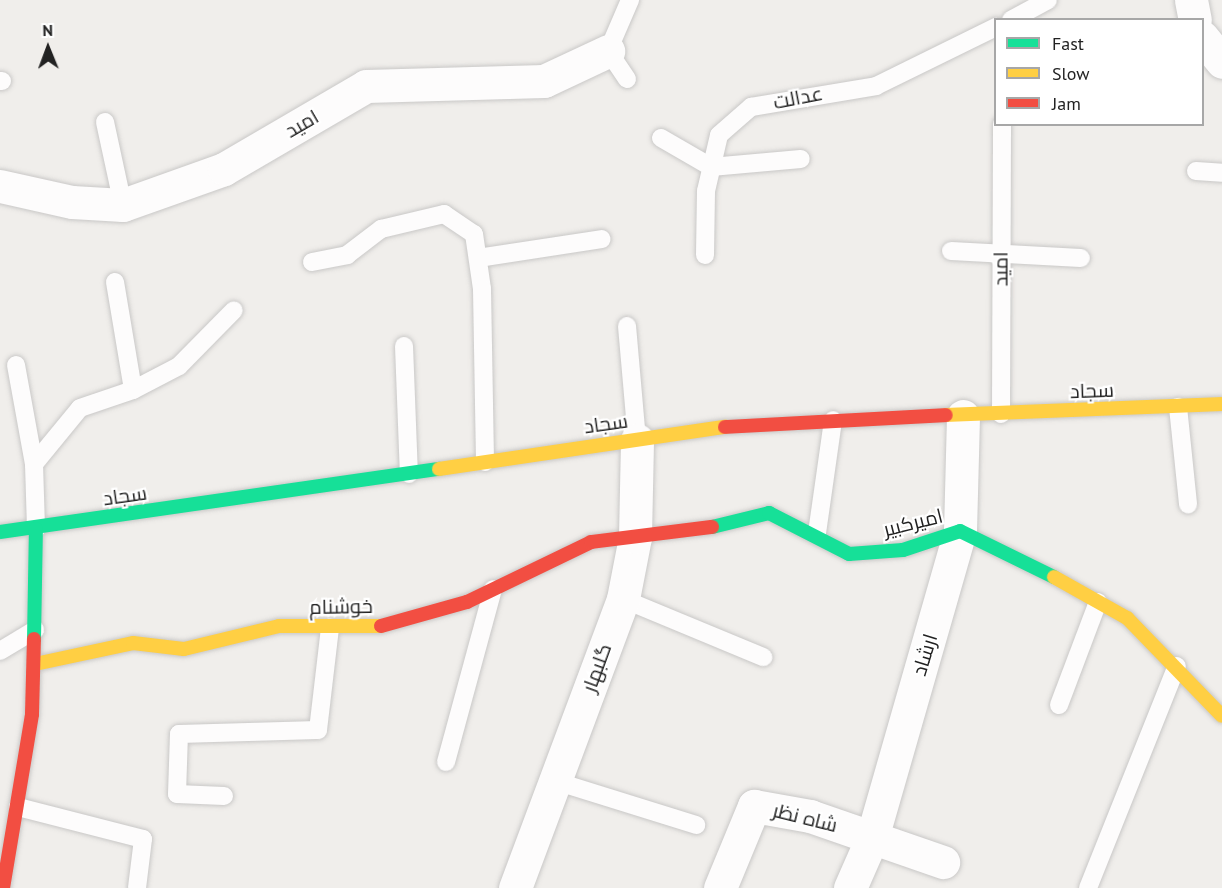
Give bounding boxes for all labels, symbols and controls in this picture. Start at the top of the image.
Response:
north arrow [18,18,78,78]
legend [994,18,1204,126]
text: N [42,20,53,40]
text: Fast [1052,32,1084,55]
text: Slow [1052,62,1090,85]
street label: عدالت [771,81,825,115]
text: Jam [1052,92,1081,115]
street label: امید [281,105,323,143]
street label: امید [989,252,1013,286]
street label: سجاد [1070,378,1114,404]
street label: سجاد [582,409,630,439]
street label: سجاد [101,481,149,511]
street label: امیرکبیر [881,504,945,542]
street label: خوشنام [309,594,373,620]
street label: ارشاد [907,631,943,679]
street label: گلبهار [577,640,617,696]
street label: شاه نظر [770,798,840,838]

